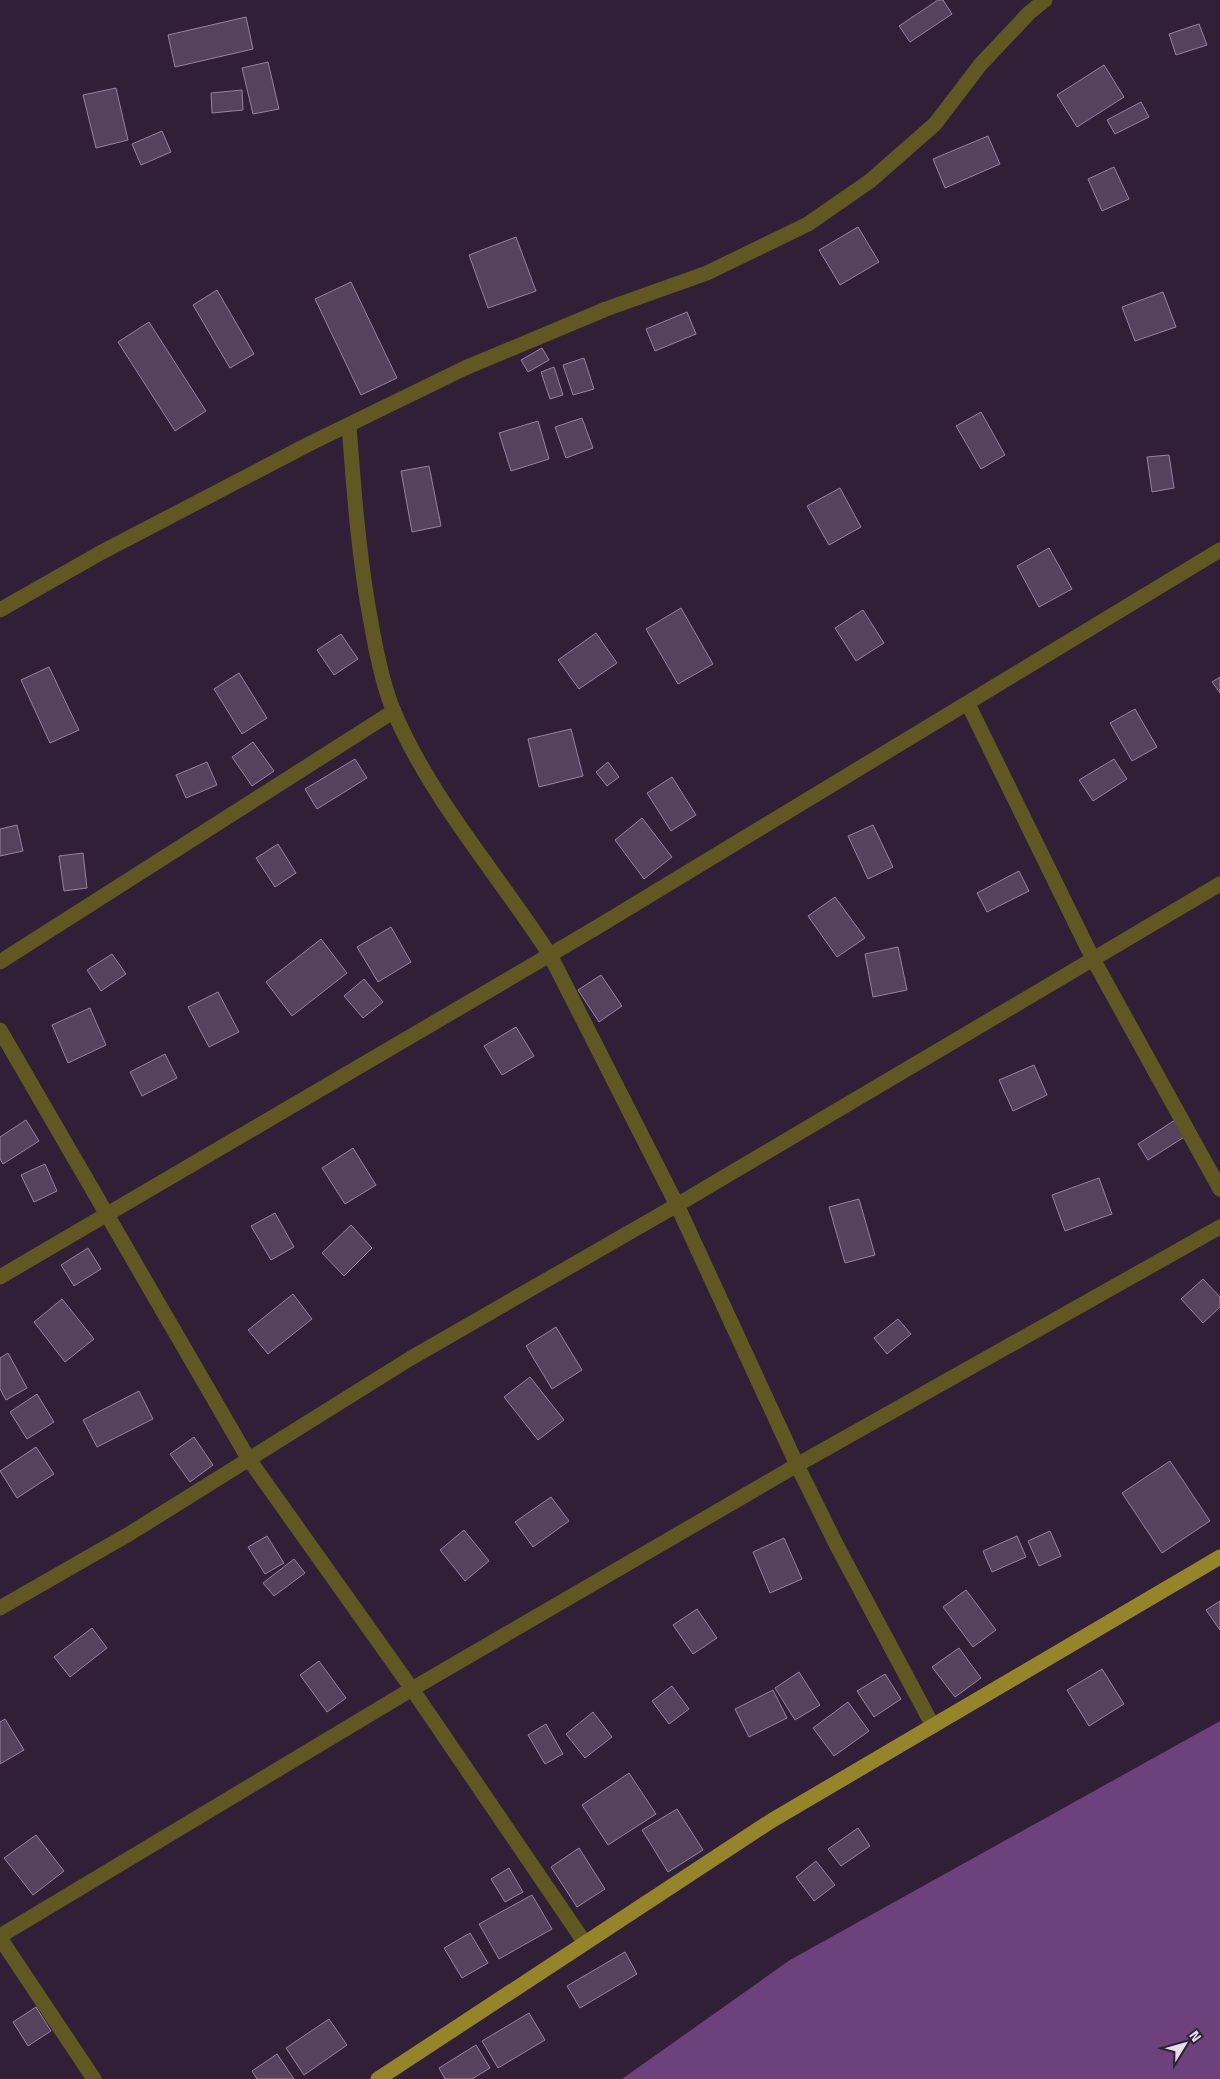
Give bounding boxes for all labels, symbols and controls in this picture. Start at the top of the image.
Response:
north arrow [1160,2019,1210,2069]
text: N [1184,2026,1207,2046]

